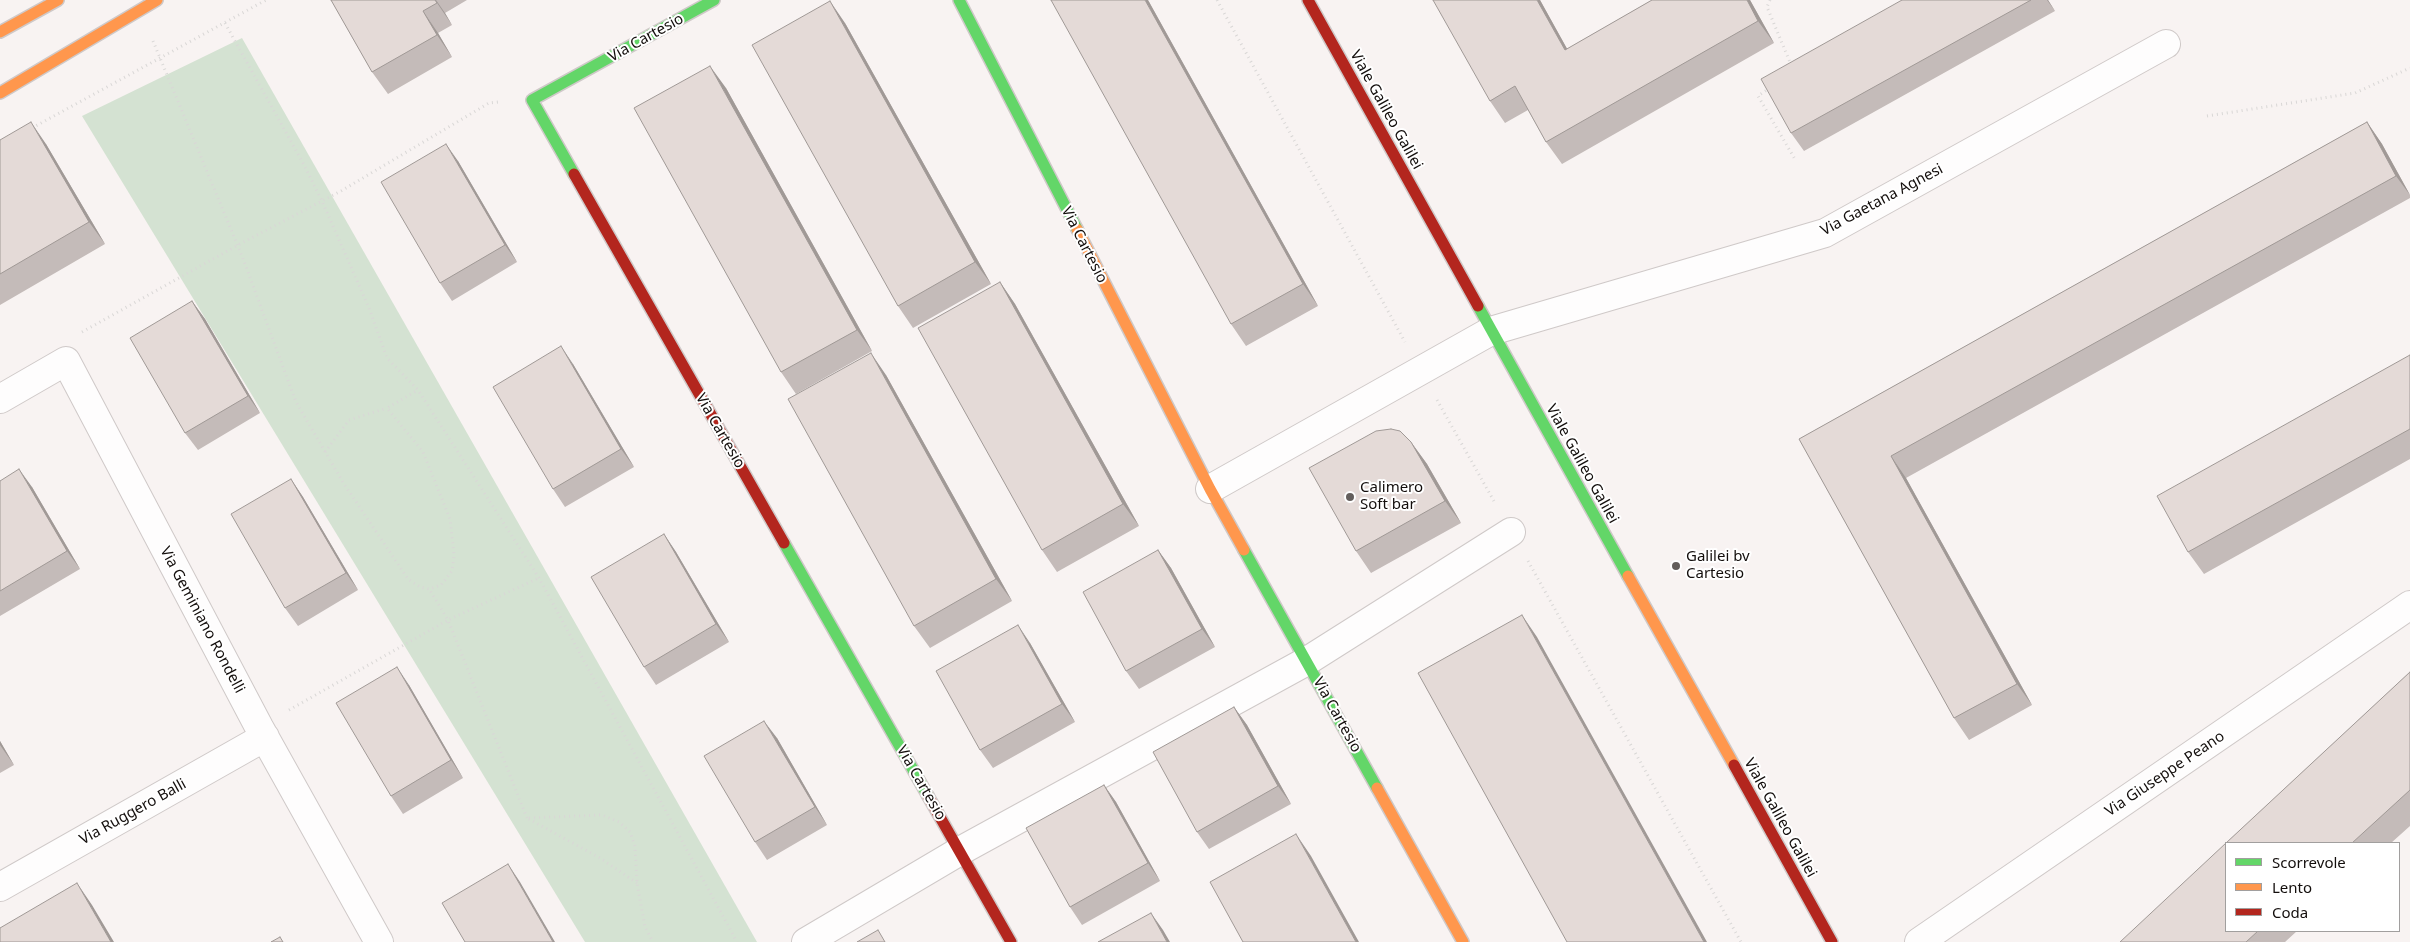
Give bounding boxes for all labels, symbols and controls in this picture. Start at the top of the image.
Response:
street label: Via Cartesio [605,10,687,66]
street label: Viale Galileo Galilei [1346,47,1426,173]
street label: Via Gaetana Agnesi [1818,160,1946,240]
street label: Via Cartesio [1057,204,1111,286]
street label: Via Cartesio [691,390,749,472]
street label: Viale Galileo Galilei [1542,401,1622,527]
place label: Calimero Soft bar [1360,479,1423,514]
marker: Calimero Soft bar [1344,491,1356,503]
street label: Via Geminiano Rondelli [156,544,248,696]
place label: Galilei bv Cartesio [1686,548,1750,583]
marker: Galilei bv Cartesio [1670,560,1682,572]
street label: Via Cartesio [1309,674,1365,756]
street label: Via Giuseppe Peano [2102,727,2228,821]
street label: Via Cartesio [892,742,950,824]
street label: Viale Galileo Galilei [1740,755,1820,881]
street label: Via Ruggero Balli [76,775,190,849]
legend [2225,842,2400,932]
text: Scorrevole [2272,852,2346,872]
text: Lento [2272,877,2312,897]
text: Coda [2272,902,2308,922]

